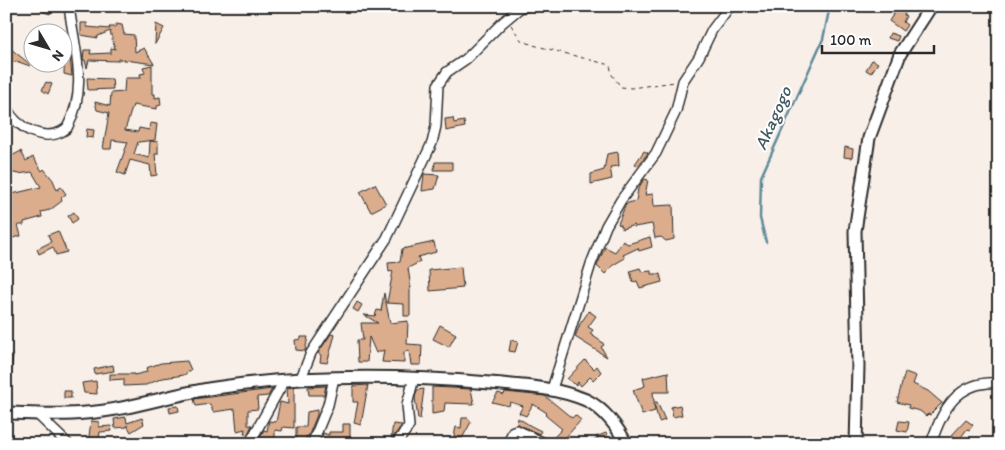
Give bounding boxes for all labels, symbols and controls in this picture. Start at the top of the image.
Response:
north arrow [22,22,72,72]
scale bar [822,22,935,54]
text: 100 m [830,31,872,49]
text: N [48,47,67,65]
water label: Akagogo [749,82,797,153]

